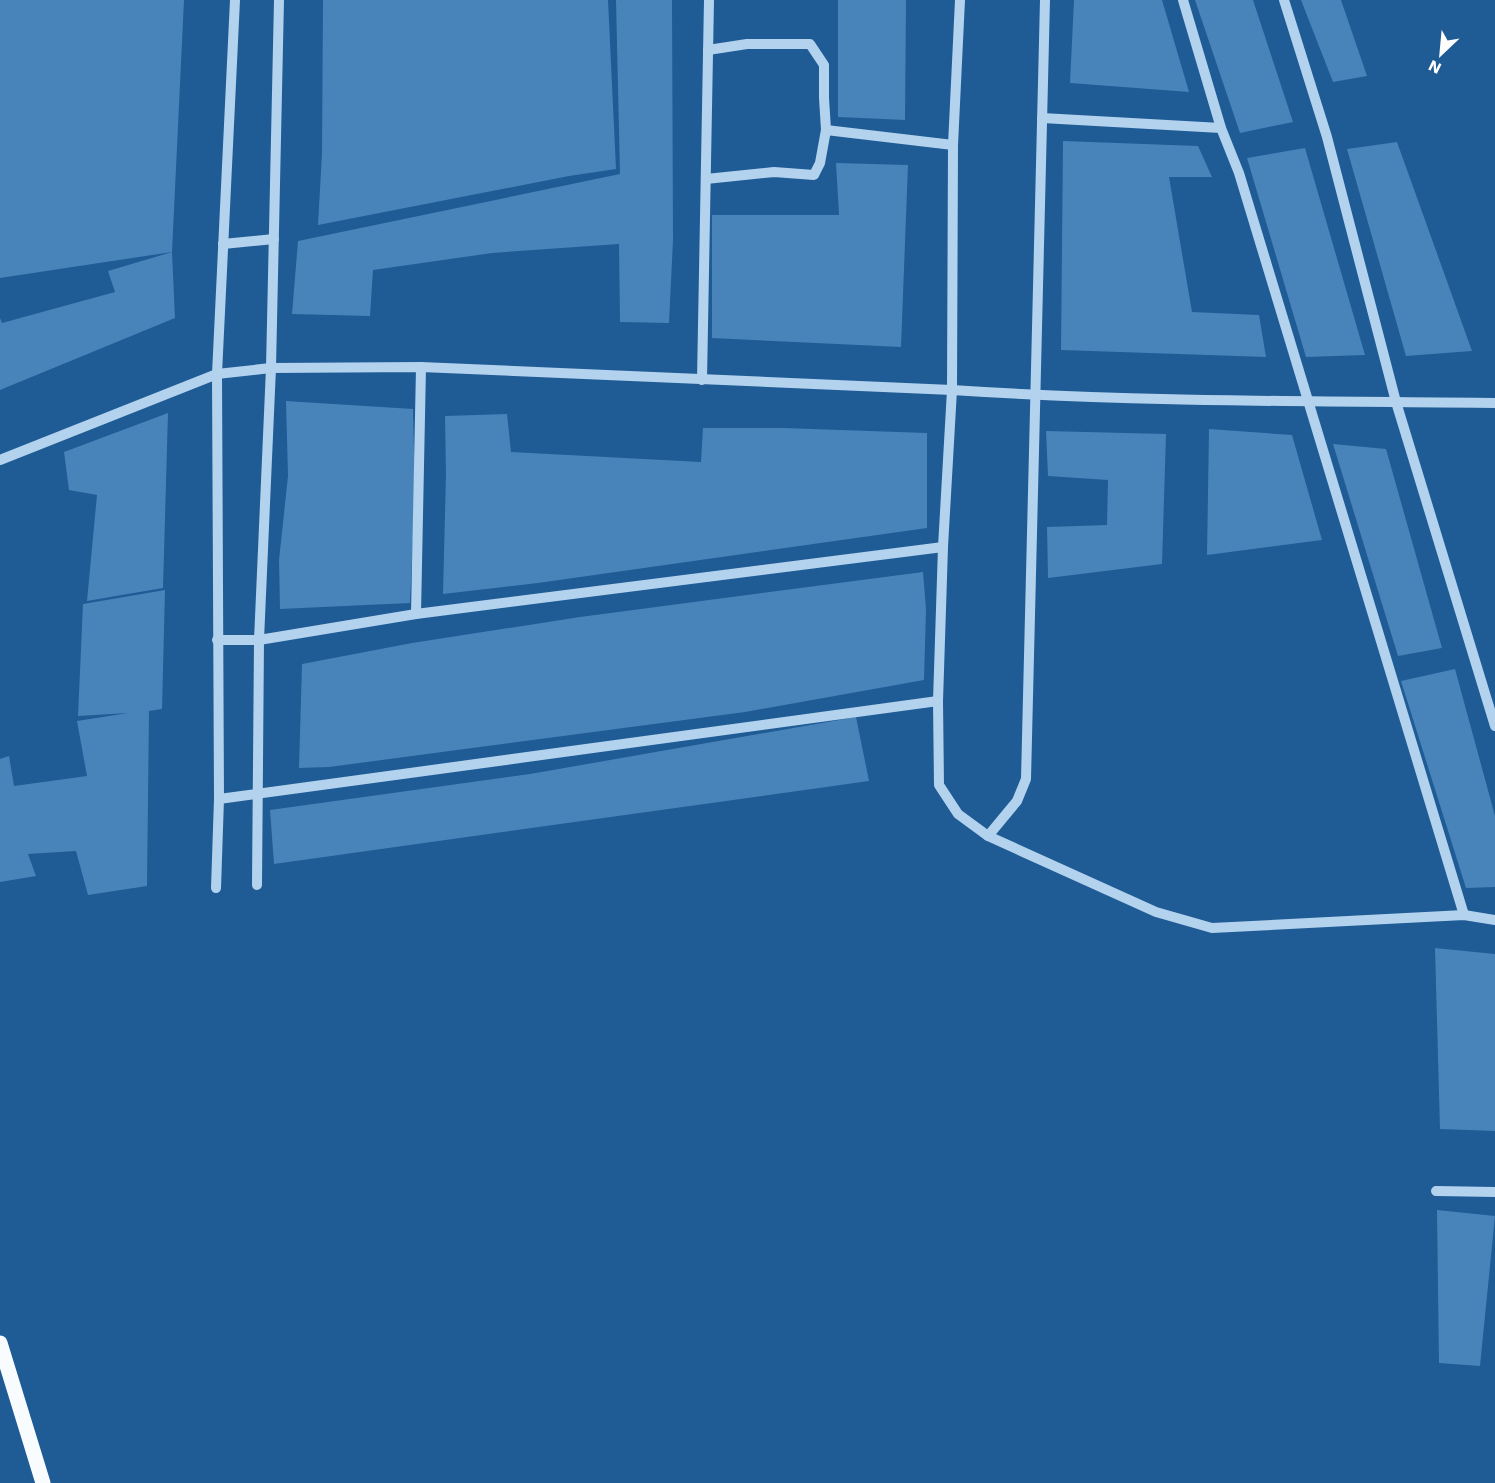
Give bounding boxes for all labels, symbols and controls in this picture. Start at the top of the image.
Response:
north arrow [1411,24,1471,84]
text: N [1425,56,1444,78]

